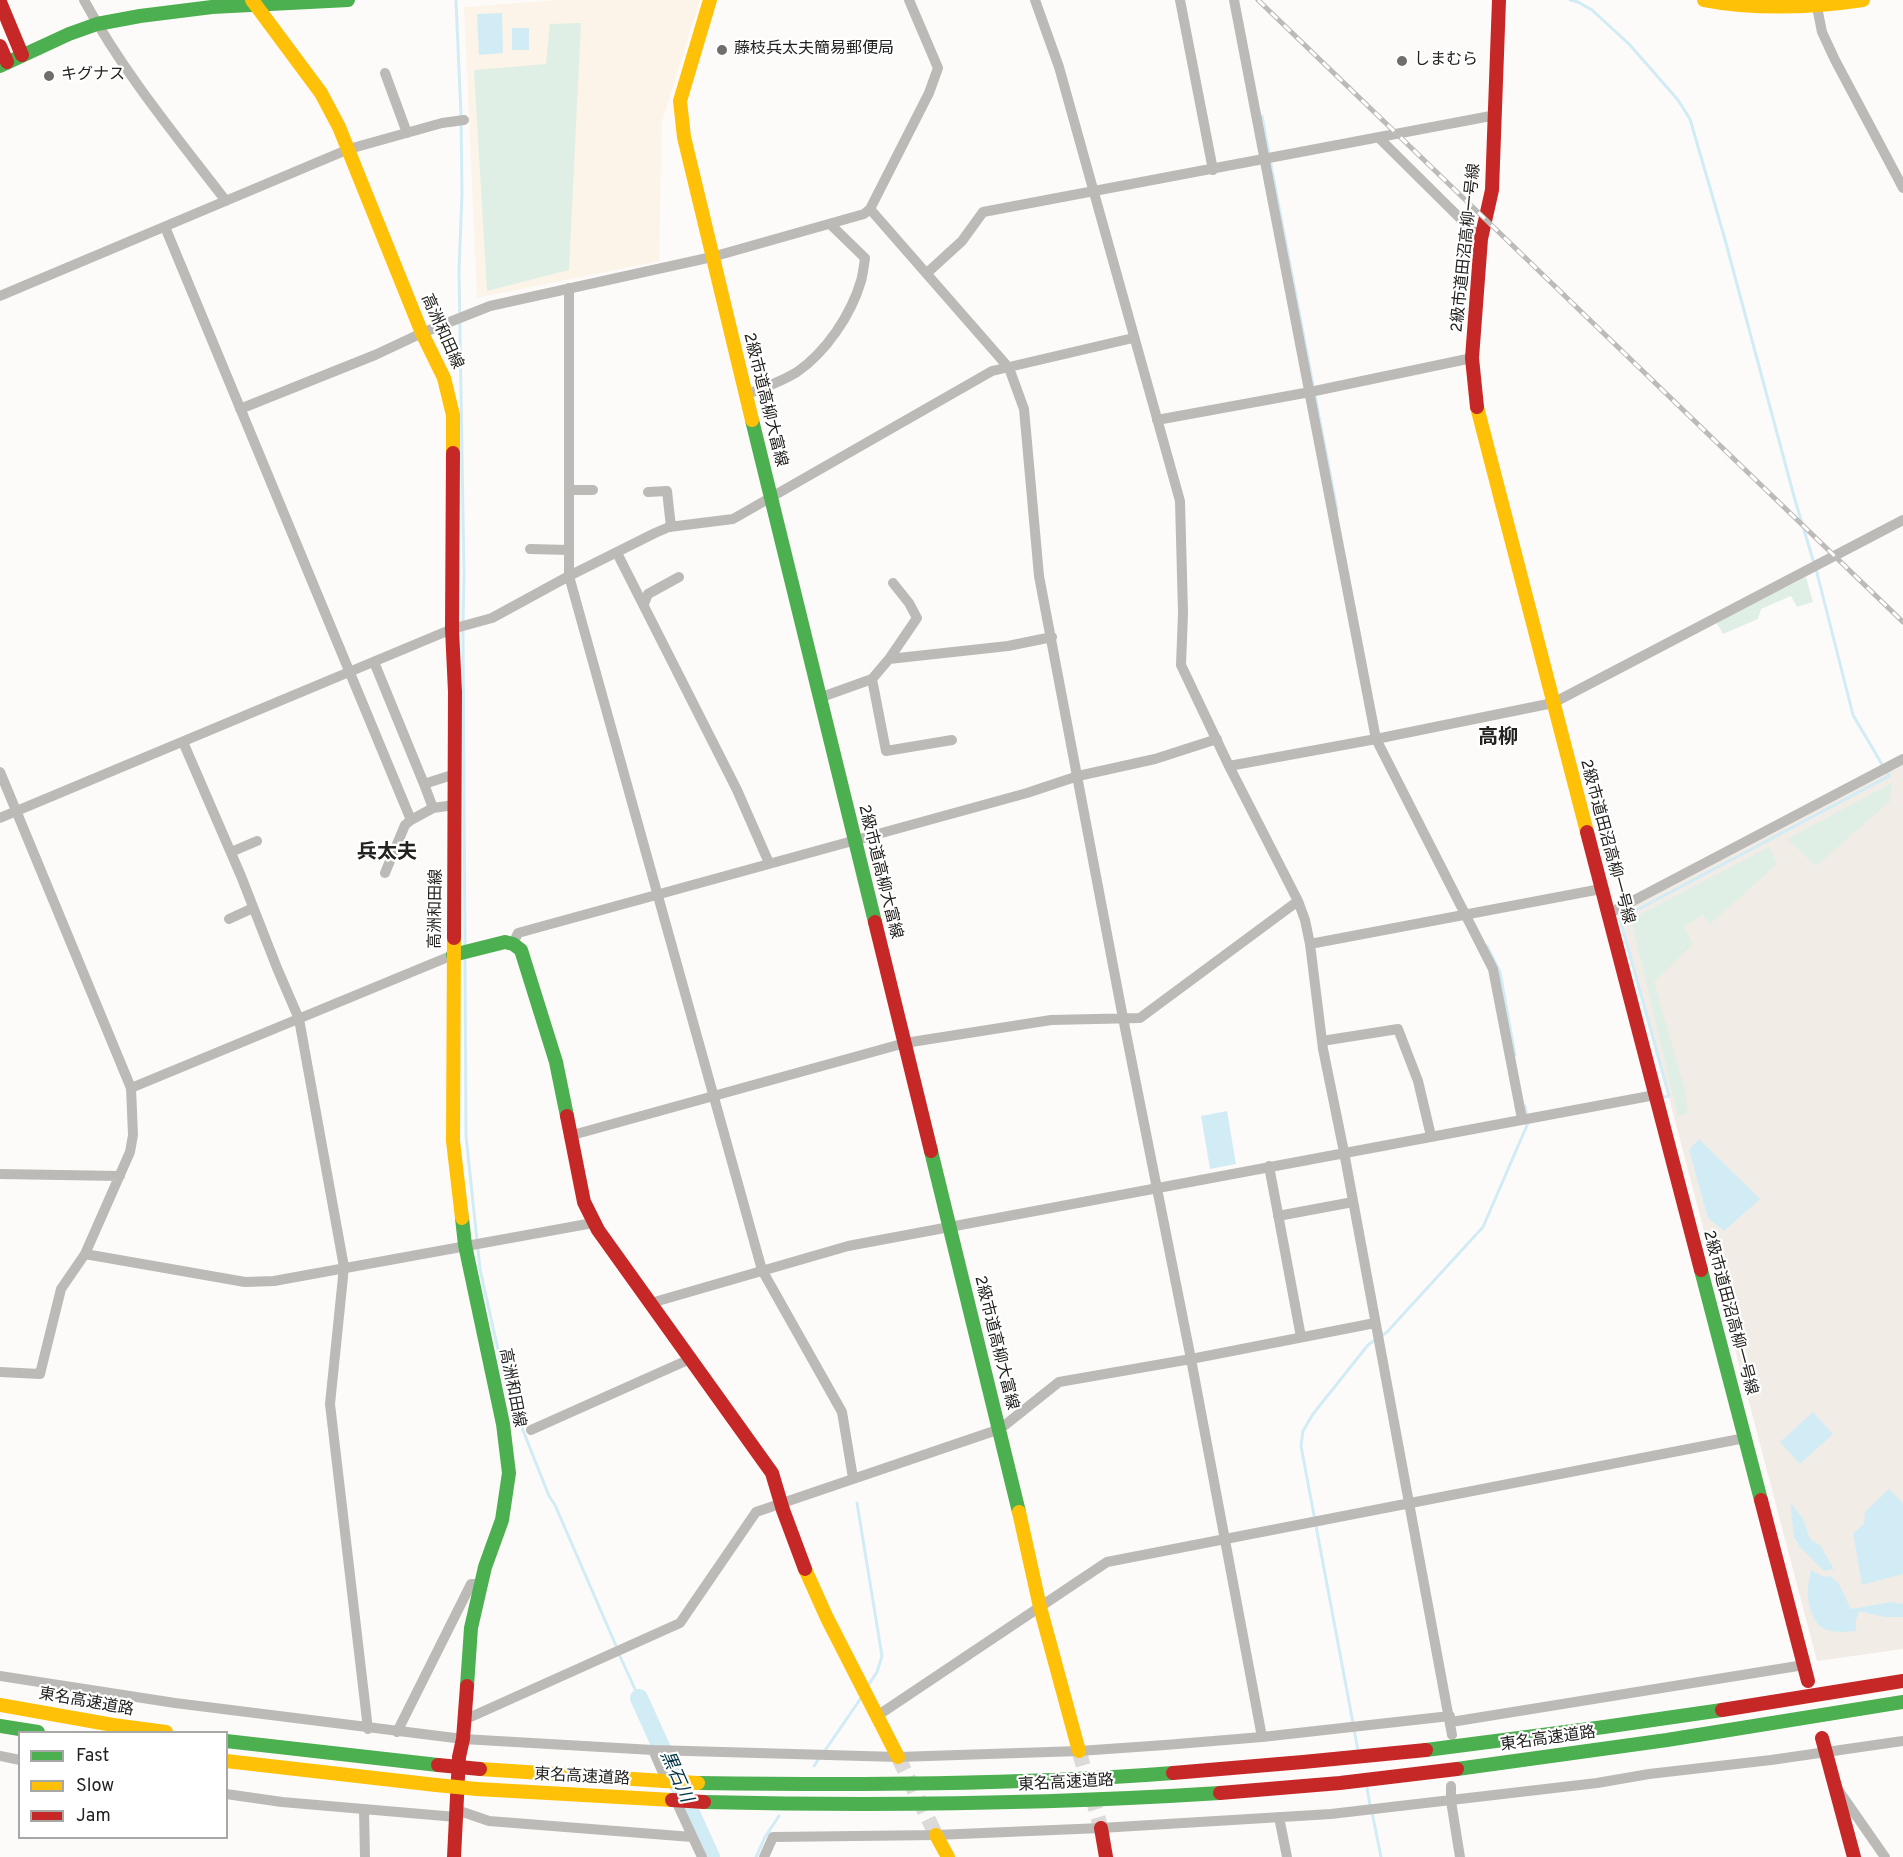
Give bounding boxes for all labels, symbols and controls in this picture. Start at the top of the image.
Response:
place label: 藤枝兵太夫簡易郵便局 [734,40,894,60]
marker: 藤枝兵太夫簡易郵便局 [715,43,729,57]
place label: しまむら [1414,51,1478,71]
marker: しまむら [1395,54,1409,68]
place label: キグナス [61,66,125,86]
marker: キグナス [42,69,56,83]
street label: 2級市道田沼高柳一号線 [1449,163,1485,333]
street label: 高洲和田線 [416,292,466,372]
street label: 2級市道高柳大富線 [738,331,790,469]
district label: 高柳 [1478,727,1518,751]
street label: 2級市道田沼高柳一号線 [1575,758,1637,926]
street label: 2級市道高柳大富線 [853,803,905,941]
district label: 兵太夫 [357,842,417,866]
street label: 高洲和田線 [427,869,447,949]
street label: 2級市道田沼高柳一号線 [1698,1229,1760,1397]
street label: 2級市道高柳大富線 [969,1274,1021,1412]
street label: 高洲和田線 [494,1347,528,1429]
street label: 東名高速道路 [37,1685,135,1721]
street label: 東名高速道路 [1499,1724,1597,1756]
legend [18,1731,228,1839]
text: Fast [76,1745,109,1768]
water label: 黒石川 [654,1748,696,1806]
street label: 東名高速道路 [534,1766,630,1790]
street label: 東名高速道路 [1018,1772,1114,1796]
text: Slow [76,1775,114,1798]
text: Jam [76,1805,111,1828]

